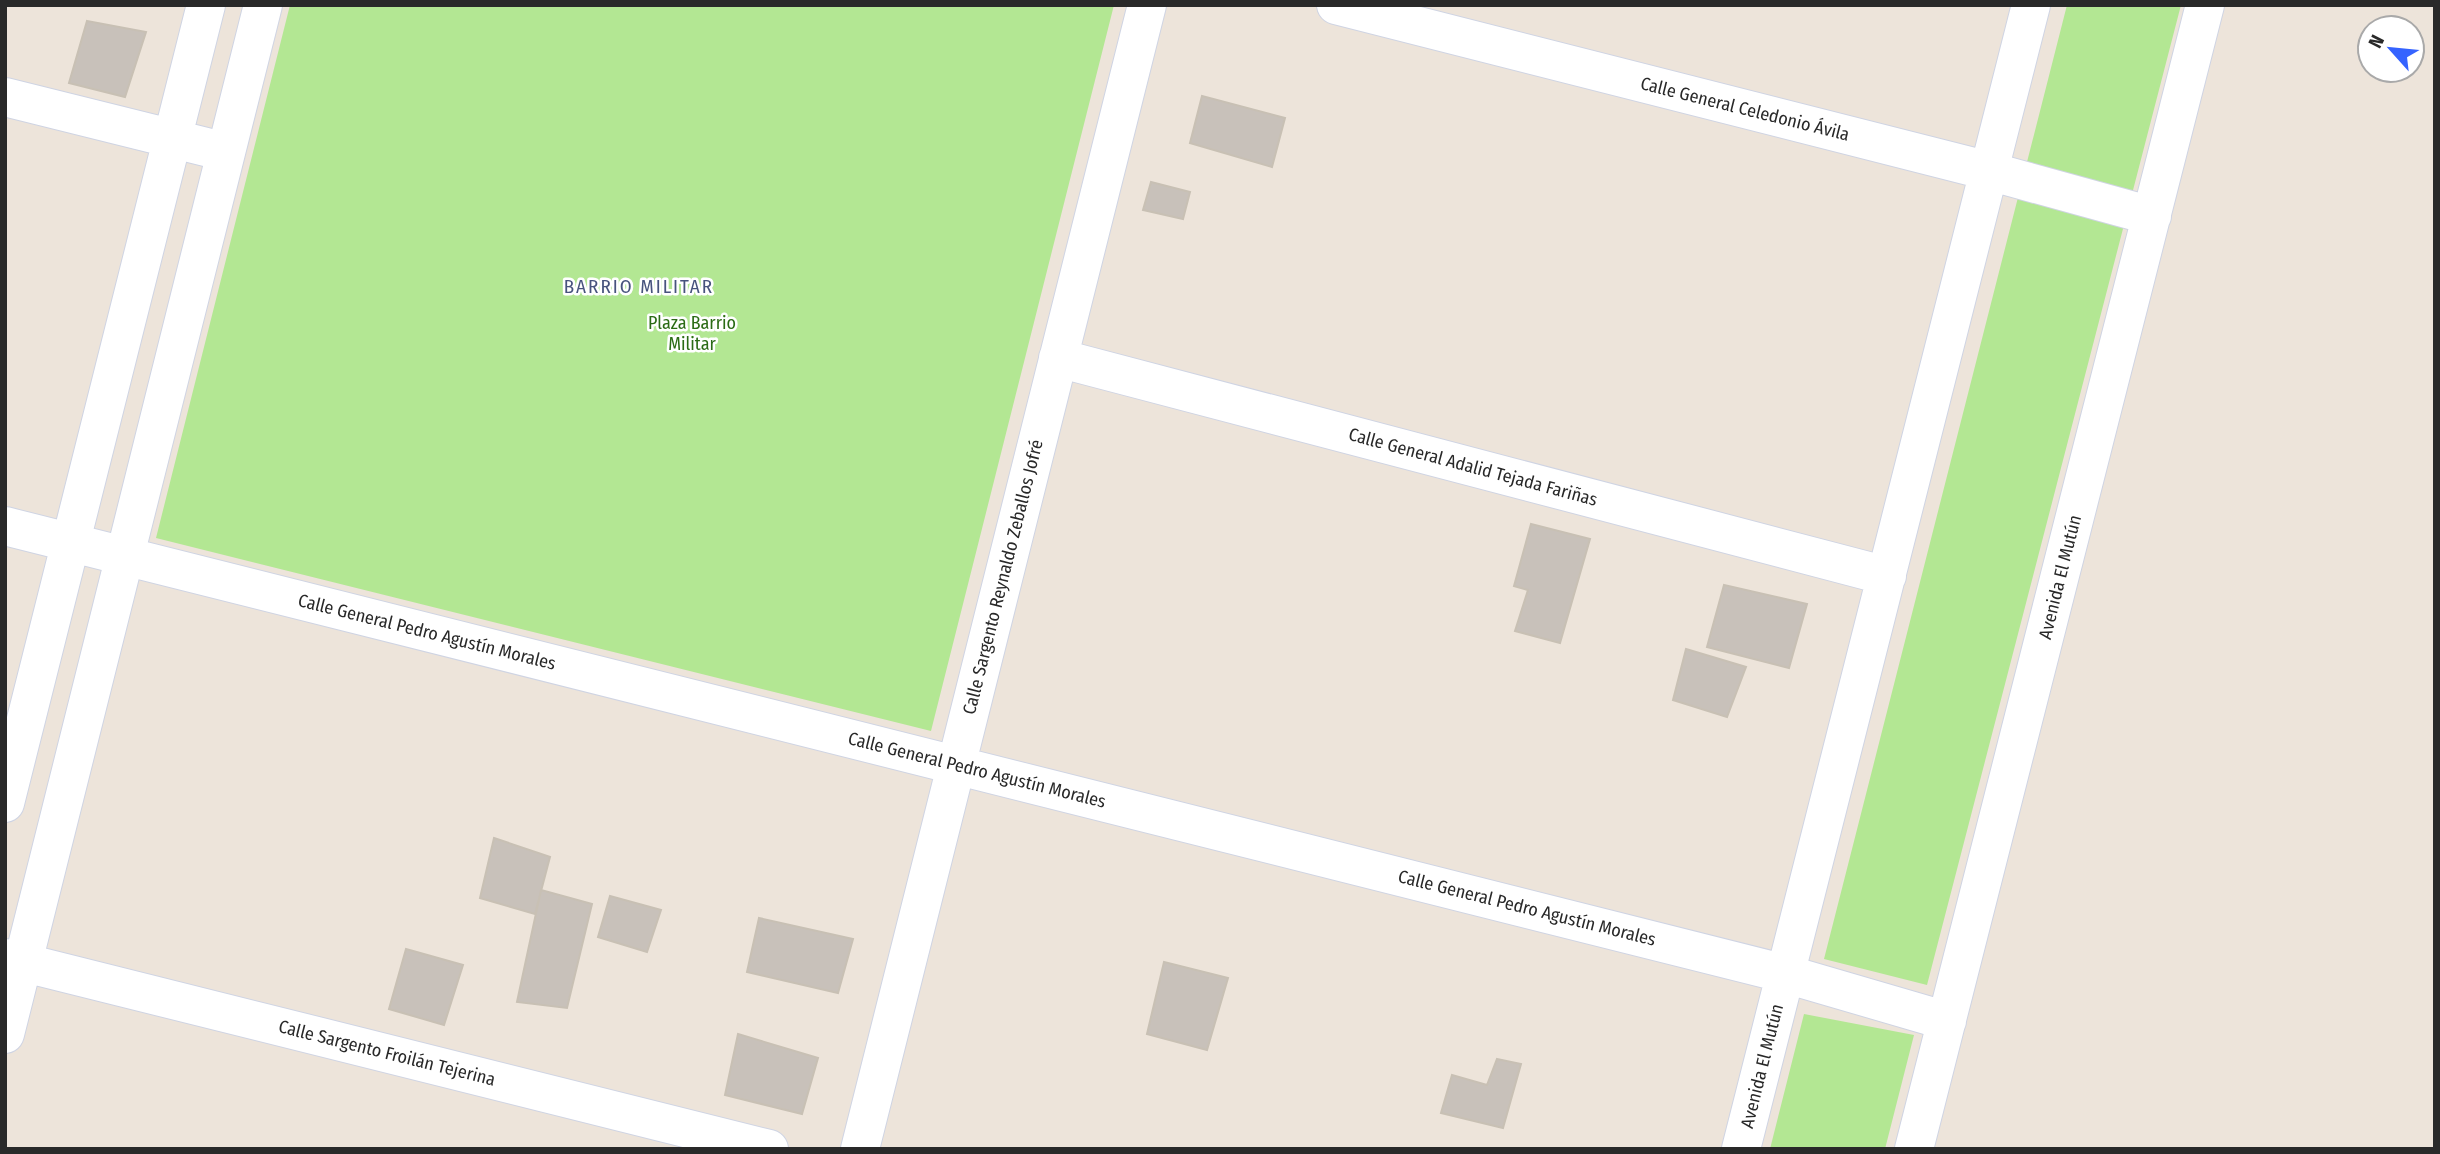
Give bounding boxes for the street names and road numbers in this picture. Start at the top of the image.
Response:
street label: Calle General Celedonio Ávila [1638,71,1852,146]
street label: Calle General Adalid Tejada Fariñas [1346,423,1600,511]
street label: Calle Sargento Reynaldo Zeballos Jofré [958,437,1048,717]
street label: Avenida El Mutún [2034,513,2086,641]
street label: Calle General Pedro Agustín Morales [296,589,558,675]
street label: Calle General Pedro Agustín Morales [846,727,1108,813]
street label: Calle General Pedro Agustín Morales [1396,865,1658,951]
street label: Avenida El Mutún [1736,1002,1788,1130]
street label: Calle Sargento Froilán Tejerina [276,1015,498,1091]

